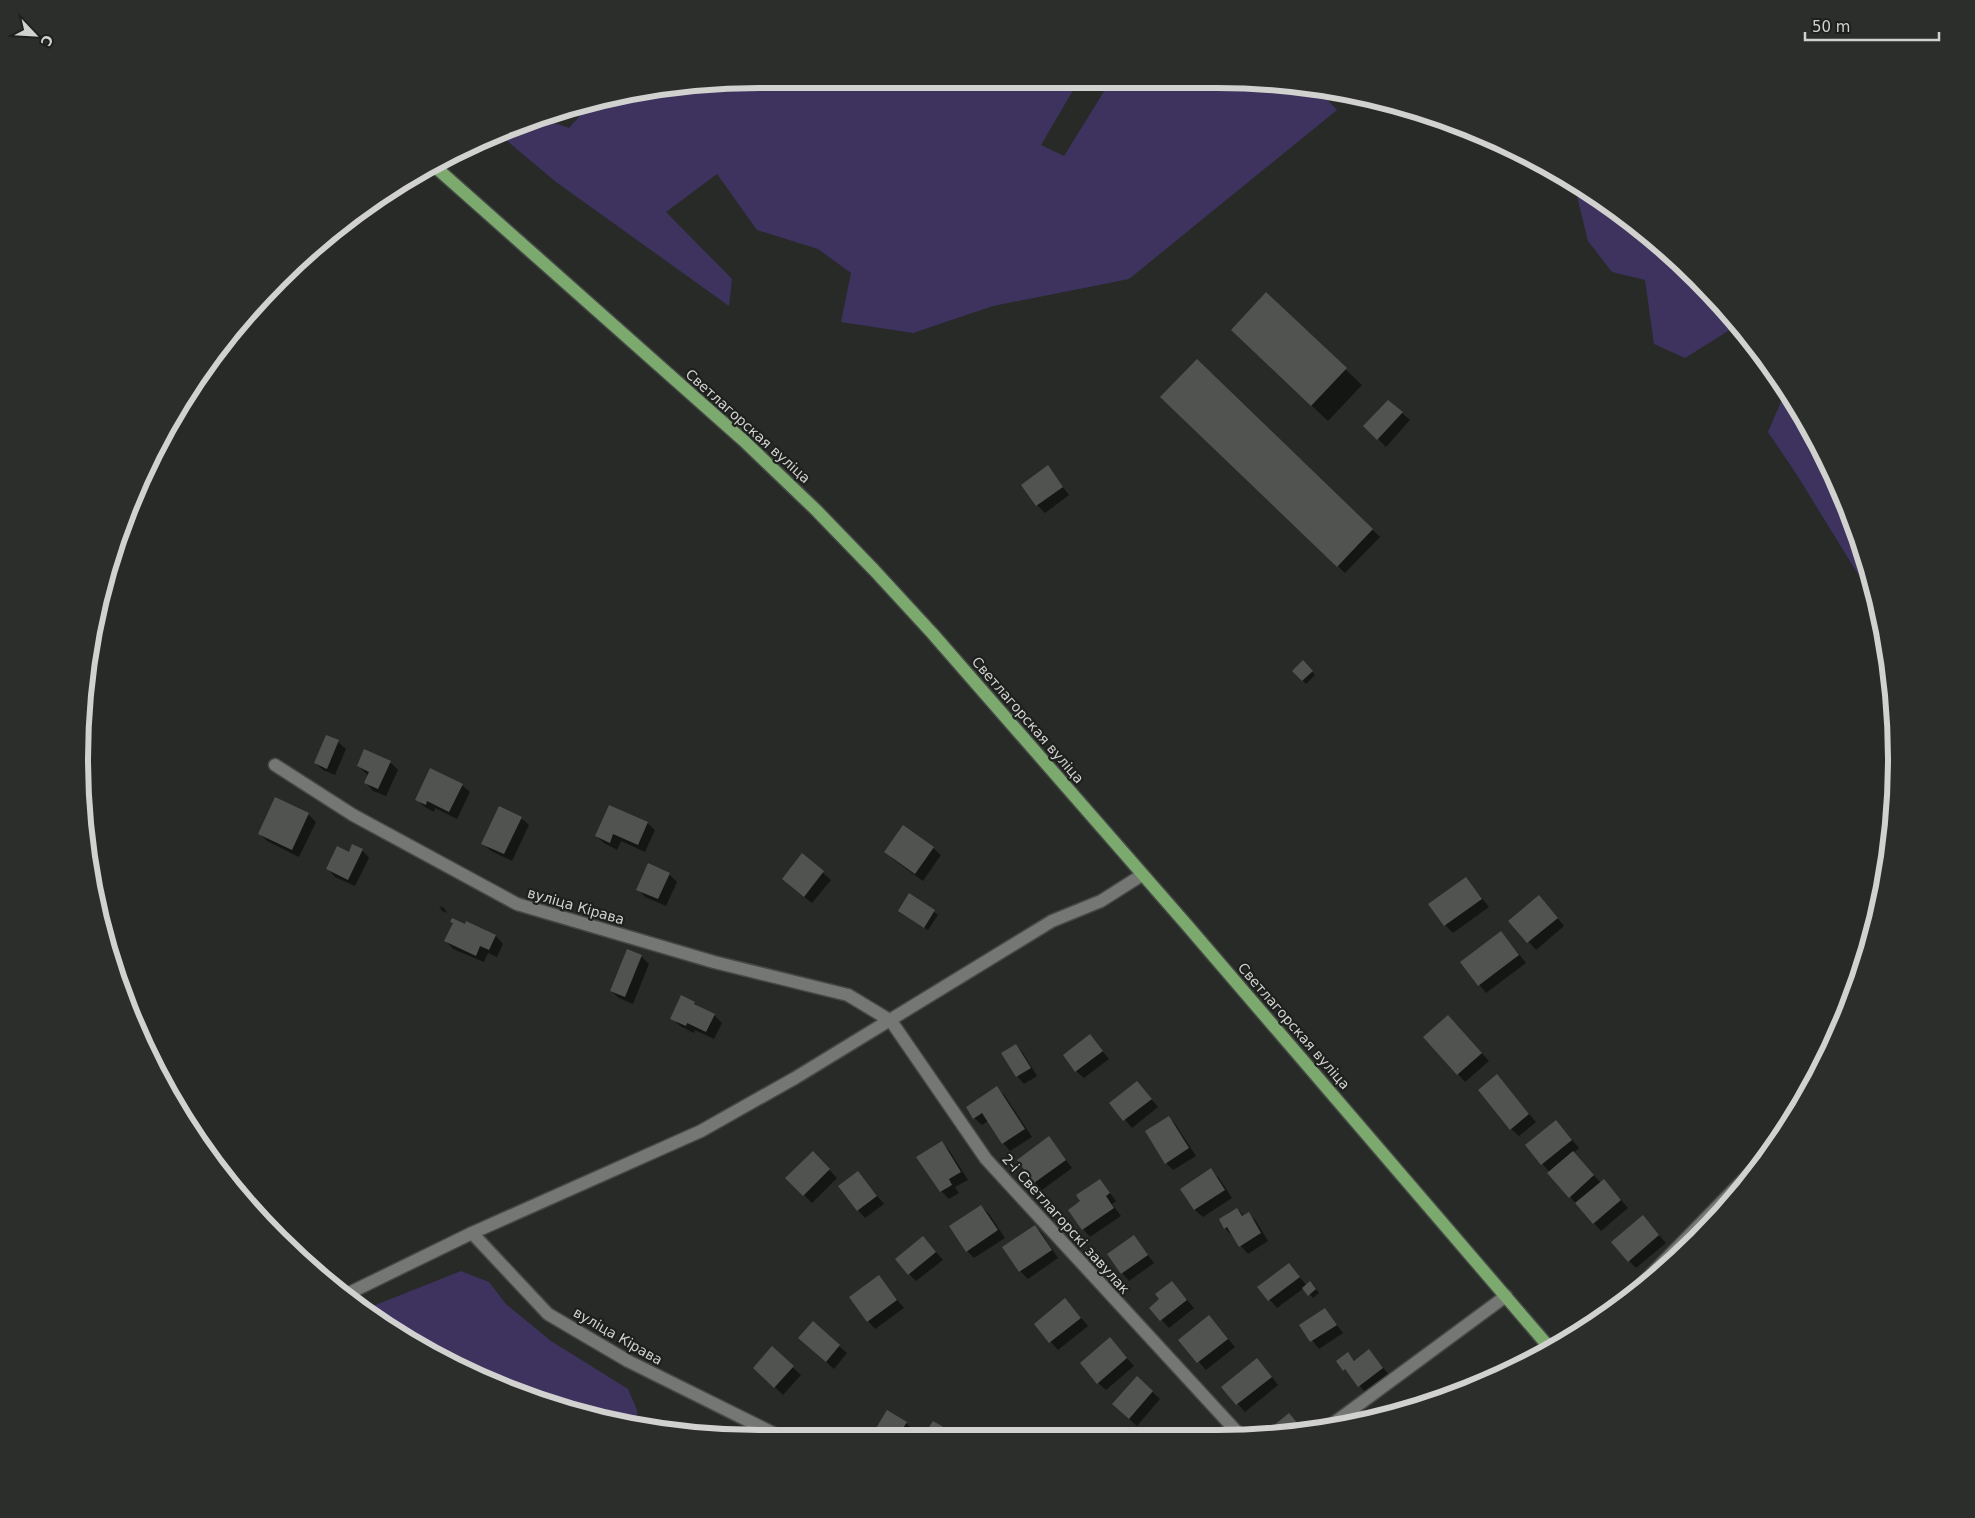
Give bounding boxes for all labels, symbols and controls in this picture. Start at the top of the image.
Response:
north arrow [10,10,60,60]
scale bar [1805,10,1939,42]
text: 50 m [1812,18,1850,36]
text: С [37,32,56,49]
street label: Светлагорская вуліца [682,366,814,486]
street label: Светлагорская вуліца [969,654,1087,786]
street label: вуліца Кірава [526,885,626,927]
street label: Светлагорская вуліца [1235,960,1353,1092]
street label: 2-і Светлагорскі завулак [999,1151,1133,1297]
street label: вуліца Кірава [571,1304,665,1368]

